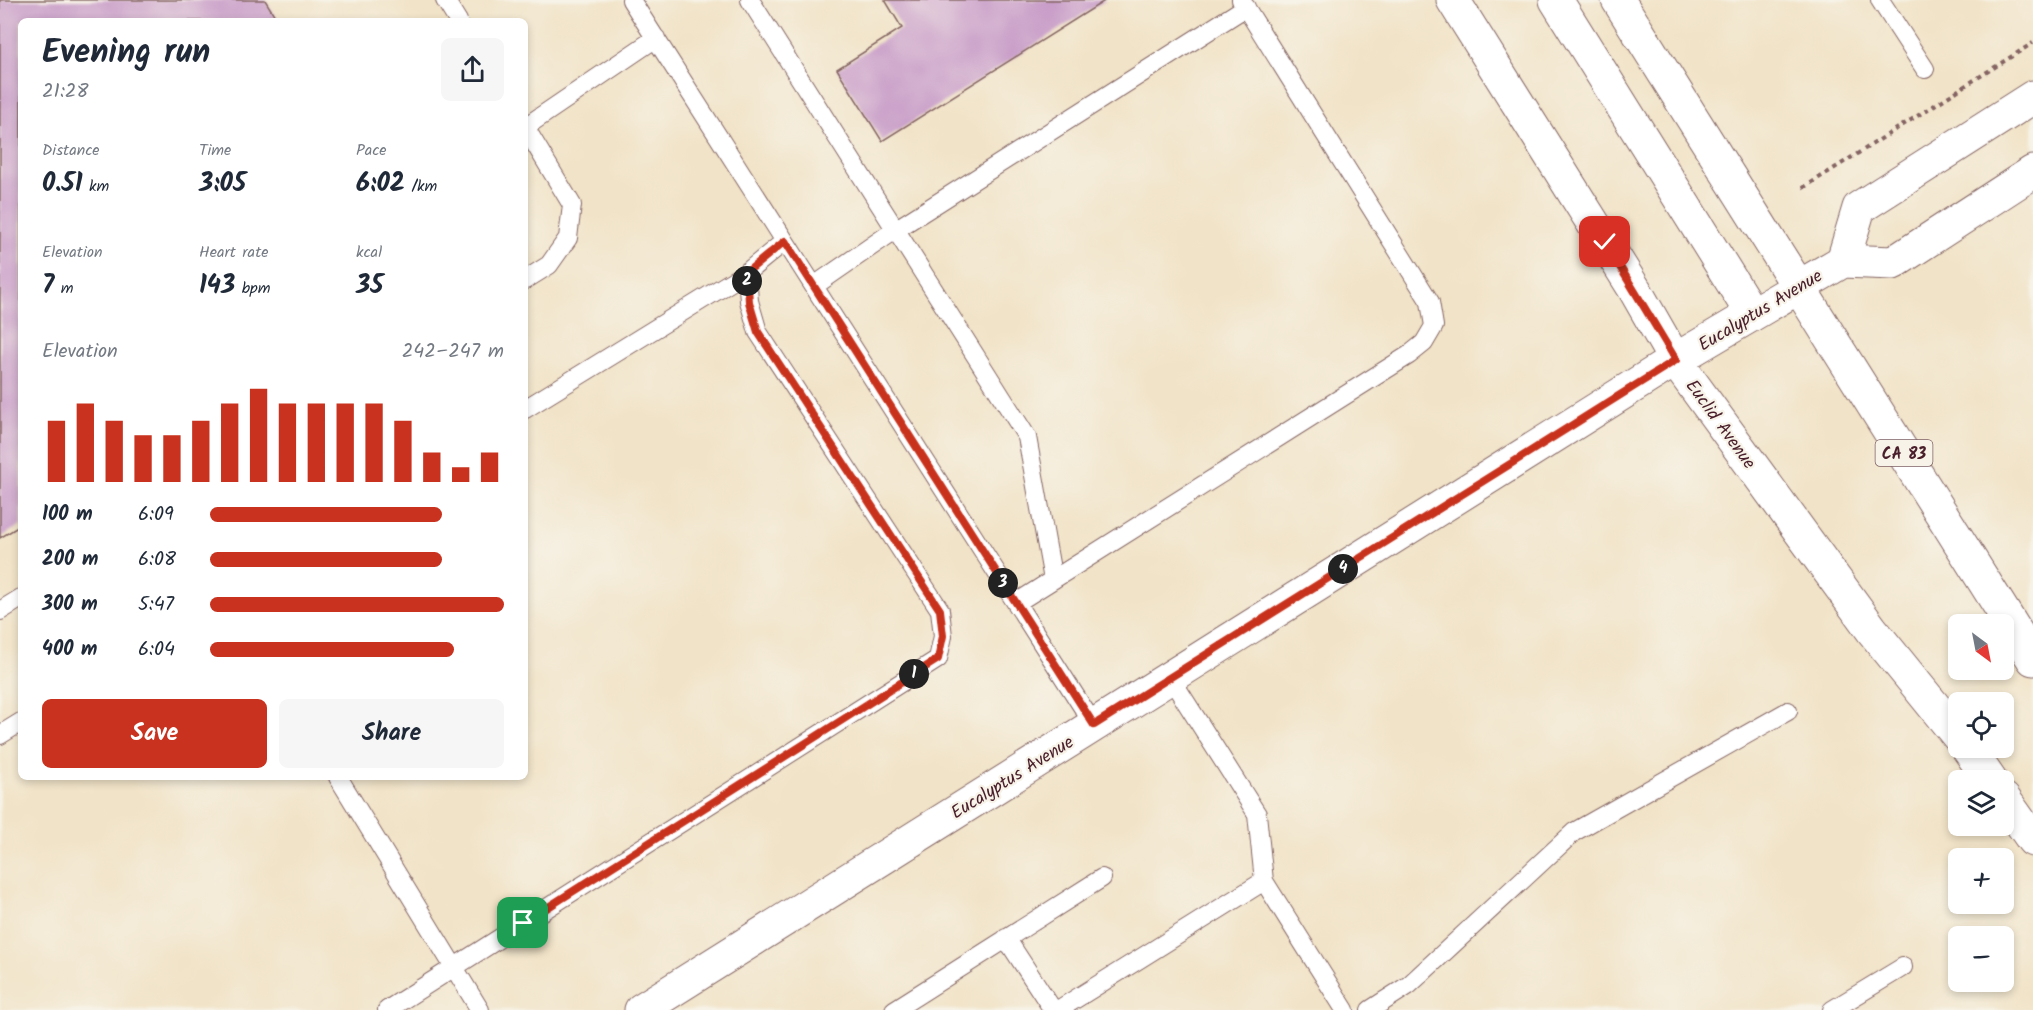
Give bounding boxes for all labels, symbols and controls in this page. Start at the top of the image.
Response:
text: Evening run [42,27,210,80]
button: share [441,38,504,101]
text: 21:28 [42,76,88,108]
text: Distance [42,138,100,163]
text: Time [199,138,231,163]
text: Pace [356,138,387,163]
text: 0.51 [42,163,83,205]
text: 3:05 [199,163,246,205]
text: 6:02 [356,163,405,205]
text: km [83,174,109,199]
text: /km [405,174,437,199]
pin [1579,216,1630,267]
icon: check [1588,225,1621,258]
text: Elevation [42,240,103,265]
text: Heart rate [199,240,269,265]
text: kcal [356,240,382,265]
street label: Eucalyptus Avenue [1693,263,1829,360]
text: 7 [42,265,54,307]
text: 143 [199,265,235,307]
text: 35 [356,265,383,307]
pin: 2 [732,266,762,296]
text: 2 [742,268,752,293]
text: m [54,276,73,301]
text: bpm [235,276,270,301]
text: Elevation [42,336,118,368]
text: 242–247 m [402,336,504,368]
street label: Euclid Avenue [1677,374,1762,476]
road number: CA 83 [1876,440,1932,466]
text: 100 m [42,499,93,531]
text: 6:09 [138,499,174,531]
text: 200 m [42,544,98,576]
text: 6:08 [138,544,176,576]
pin: 4 [1328,554,1358,584]
text: 4 [1339,556,1347,581]
pin: 3 [988,568,1018,598]
text: 3 [999,570,1007,595]
text: 300 m [42,589,98,621]
text: 5:47 [138,589,174,621]
north arrow [1948,614,2014,680]
map controls [1948,614,2014,992]
text: 400 m [42,634,98,666]
text: 6:04 [138,634,175,666]
pin: 1 [899,659,929,689]
text: 1 [912,661,916,686]
button: locate [1948,692,2014,758]
button: Save [42,699,267,768]
button: Share [279,699,504,768]
street label: Eucalyptus Avenue [945,729,1080,828]
button: layers [1948,770,2014,836]
button: + [1948,848,2014,914]
pin [497,897,548,948]
icon: arrive [506,906,539,939]
button: − [1948,926,2014,992]

